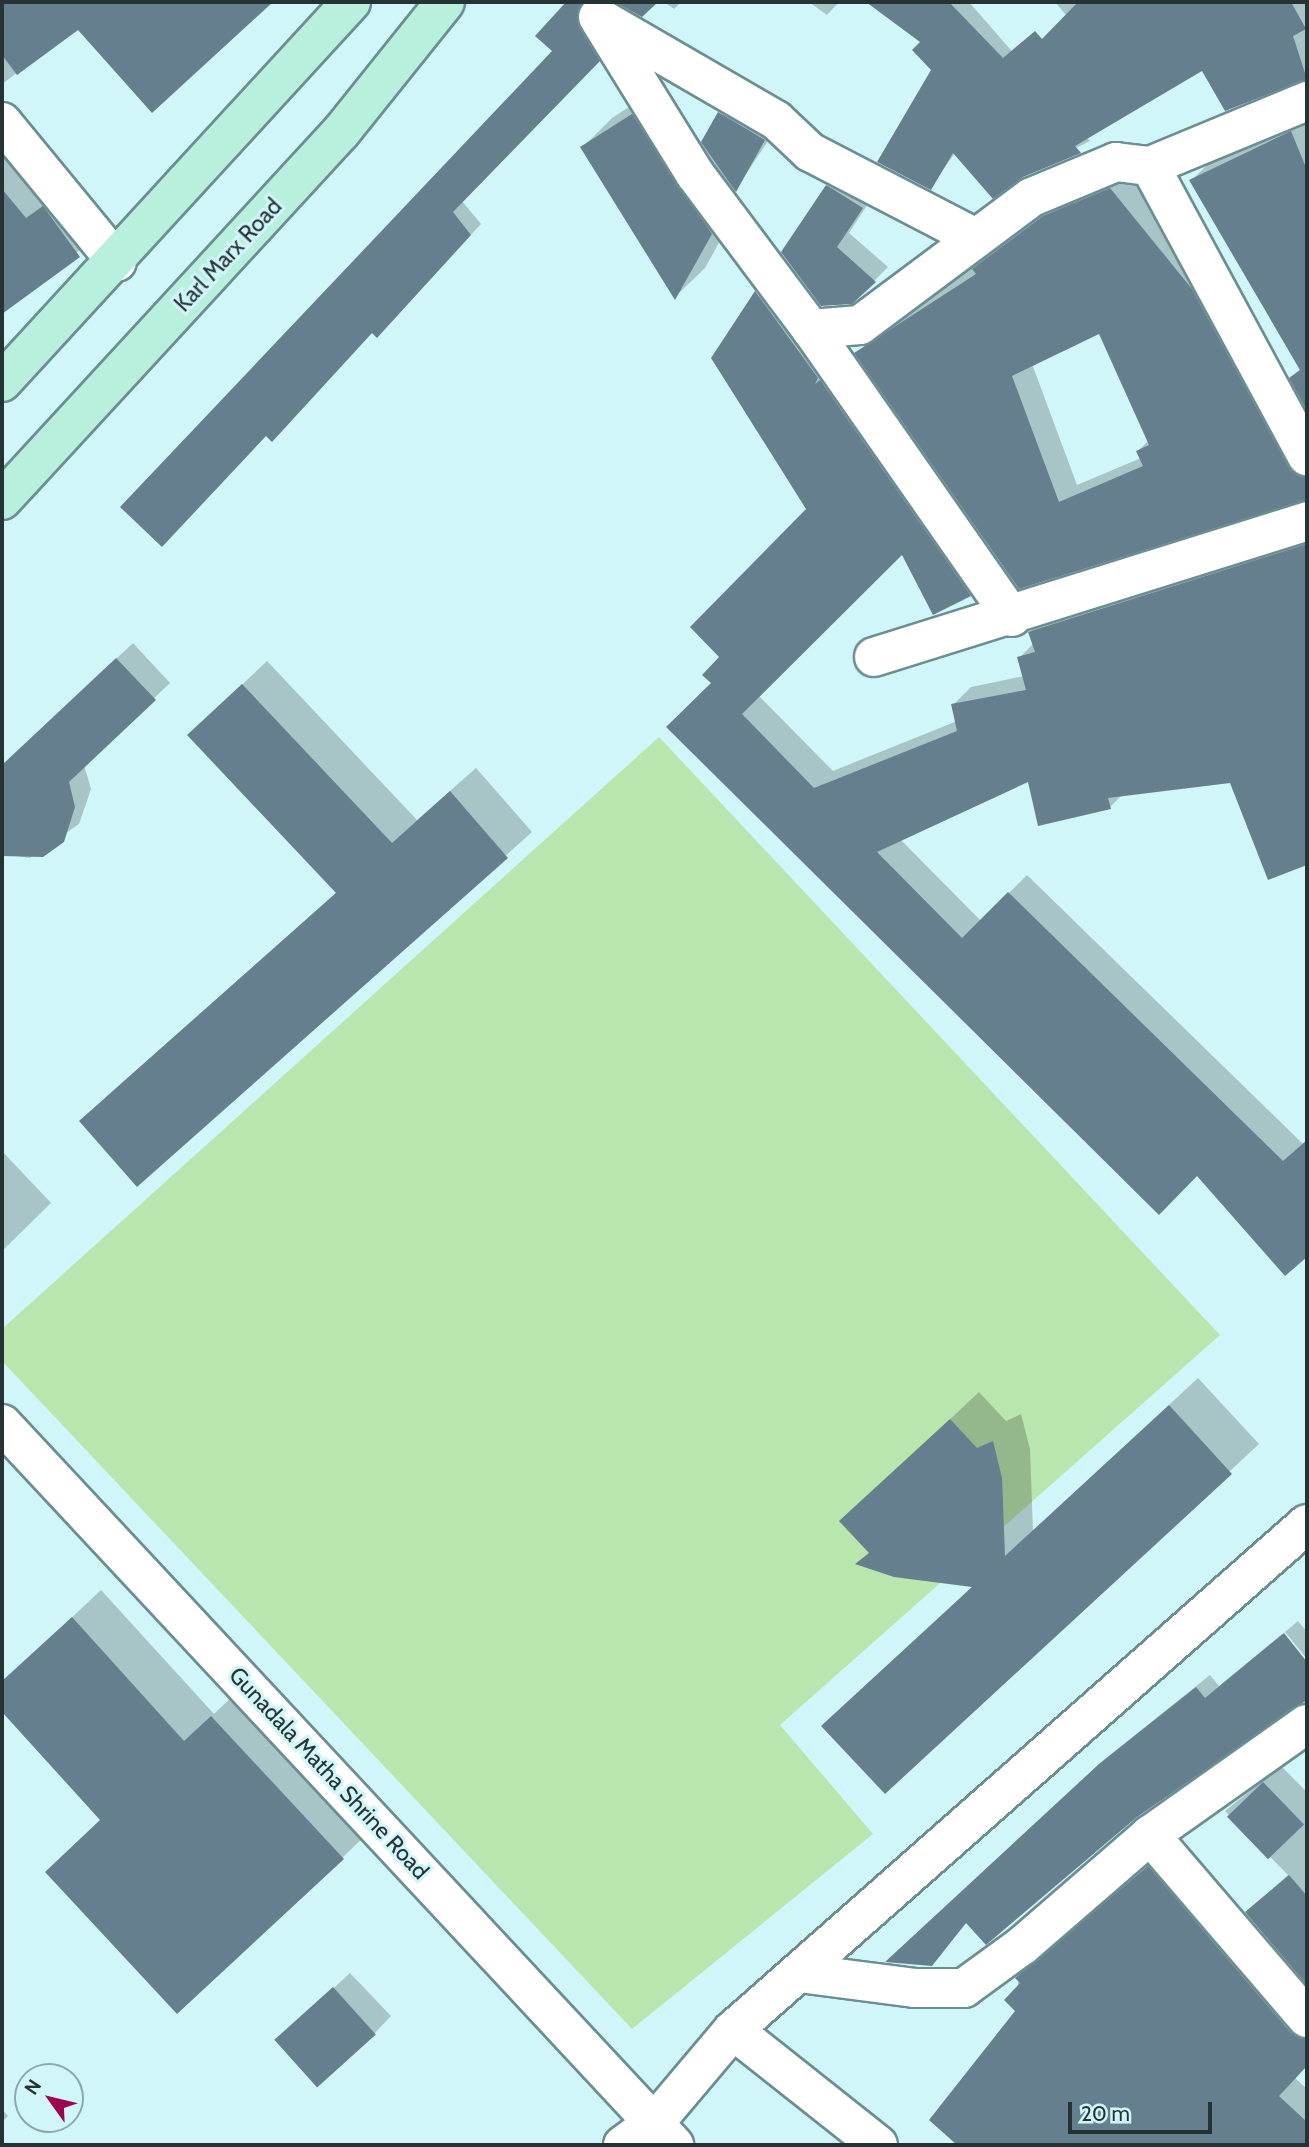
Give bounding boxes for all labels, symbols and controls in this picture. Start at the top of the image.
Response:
street label: Karl Marx Road [169,193,287,317]
street label: Gunadala Matha Shrine Road [223,1661,435,1885]
north arrow [14,2063,84,2133]
text: N [20,2075,46,2099]
scale bar [1071,2088,1214,2132]
text: 20 m [1081,2101,1130,2126]

